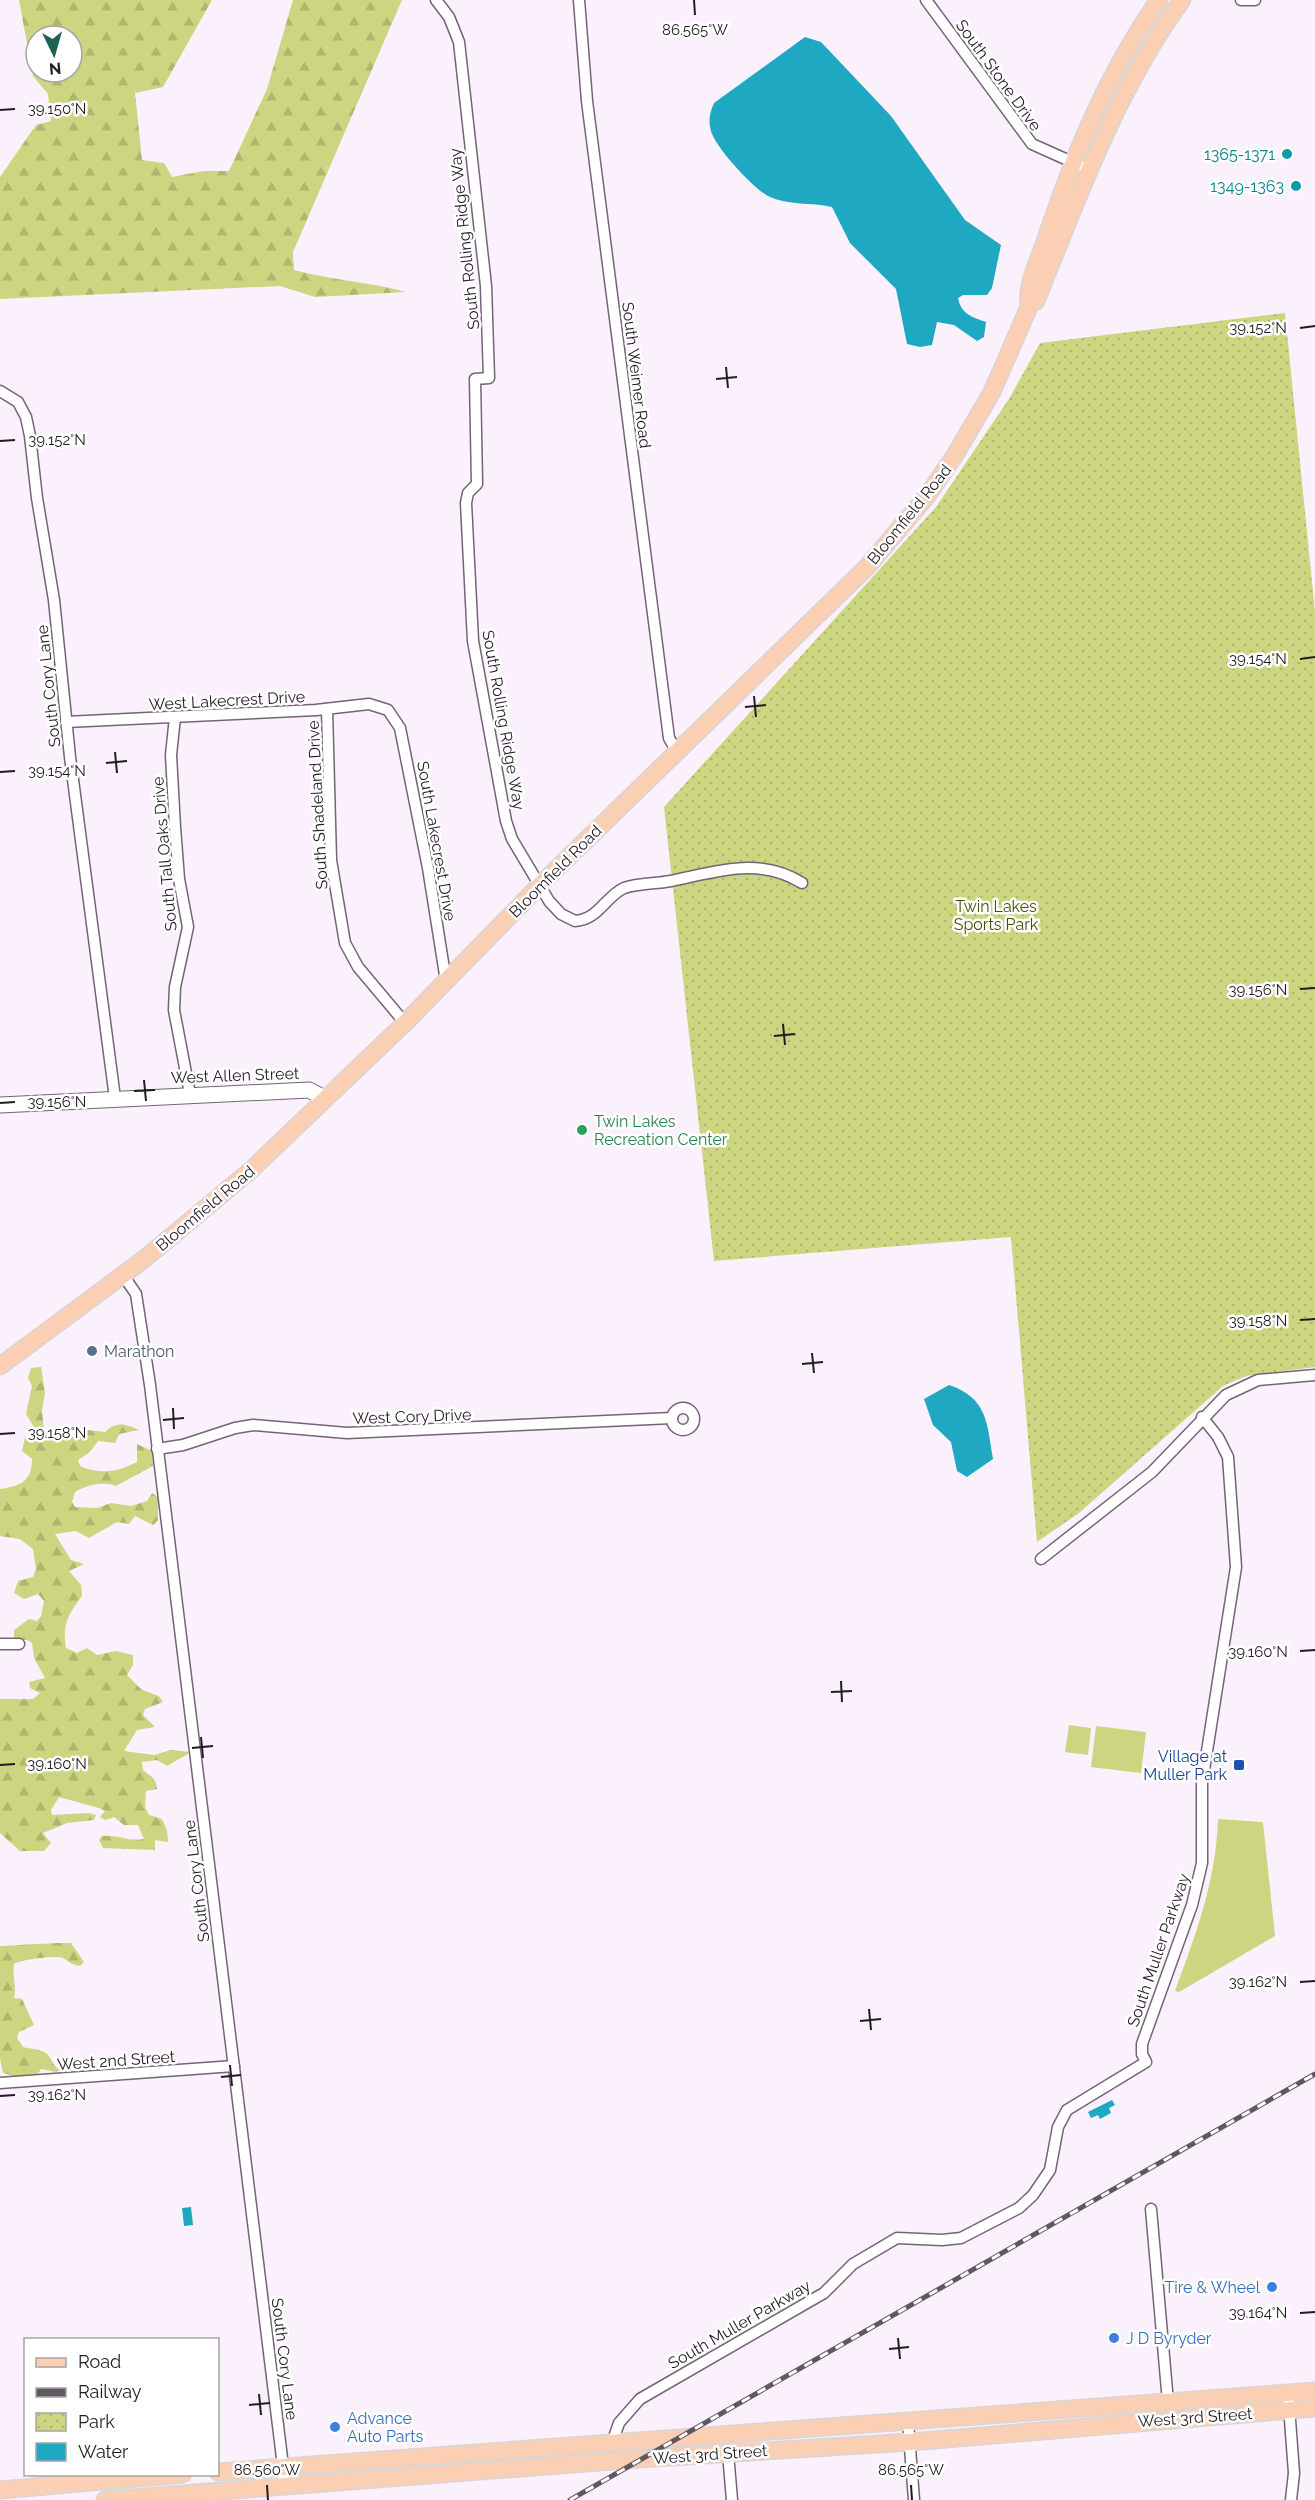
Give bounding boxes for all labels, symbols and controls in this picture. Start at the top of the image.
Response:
street label: South Stone Drive [952,16,1045,135]
text: 86.565°W [662,21,728,39]
north arrow [24,24,84,84]
text: N [48,58,62,78]
text: 39.150°N [28,100,86,118]
place label: 1365-1371 [1204,145,1275,164]
street label: South Rolling Ridge Way [445,147,483,331]
marker: 1365-1371 [1280,147,1294,161]
place label: 1349-1363 [1210,177,1284,196]
marker: 1349-1363 [1289,179,1303,193]
street label: South Weimer Road [618,301,655,449]
text: 39.152°N [1229,319,1287,337]
text: 39.152°N [28,431,86,449]
street label: Bloomfield Road [863,461,955,568]
street label: South Cory Lane [33,624,64,748]
street label: South Rolling Ridge Way [478,629,529,812]
text: 39.154°N [1229,650,1287,668]
street label: West Lakecrest Drive [148,687,306,714]
street label: South Shadeland Drive [304,720,331,890]
street label: South Lakecrest Drive [413,760,460,922]
text: 39.154°N [28,762,86,780]
street label: South Tall Oaks Drive [148,776,181,932]
street label: Bloomfield Road [505,821,606,922]
park label: Twin Lakes Sports Park [954,897,1039,934]
text: 39.156°N [1229,981,1287,999]
street label: West Allen Street [171,1064,300,1087]
text: 39.156°N [28,1093,86,1111]
place label: Twin Lakes Recreation Center [594,1112,728,1149]
marker: Twin Lakes Recreation Center [575,1123,589,1137]
street label: Bloomfield Road [152,1162,259,1255]
text: 39.158°N [1229,1312,1287,1330]
place label: Marathon [104,1342,174,1361]
marker: Marathon [85,1344,99,1358]
street label: West Cory Drive [352,1405,472,1428]
text: 39.158°N [28,1424,86,1442]
text: 39.160°N [1228,1643,1288,1661]
place label: Village at Muller Park [1143,1747,1228,1784]
text: 39.160°N [27,1755,87,1773]
marker: Village at Muller Park [1232,1758,1246,1772]
street label: South Cory Lane [180,1819,213,1943]
street label: South Muller Parkway [1123,1871,1194,2029]
text: 39.162°N [1229,1973,1287,1991]
street label: West 2nd Street [56,2047,176,2074]
text: 39.162°N [28,2086,86,2104]
street label: South Muller Parkway [665,2276,814,2373]
place label: Tire & Wheel [1165,2278,1261,2297]
marker: Tire & Wheel [1265,2280,1279,2294]
street label: South Cory Lane [268,2297,301,2421]
text: 39.164°N [1229,2304,1287,2322]
place label: J D Byryder [1126,2329,1212,2348]
marker: J D Byryder [1107,2331,1121,2345]
legend [24,2338,219,2476]
text: Road [78,2351,121,2372]
text: Railway [78,2381,142,2402]
street label: West 3rd Street [1137,2404,1253,2431]
place label: Advance Auto Parts [347,2409,424,2446]
text: Park [78,2411,115,2432]
marker: Advance Auto Parts [328,2420,342,2434]
text: Water [78,2441,129,2462]
street label: West 3rd Street [652,2441,768,2468]
text: 86.560°W [234,2461,301,2479]
text: 86.565°W [878,2461,944,2479]

